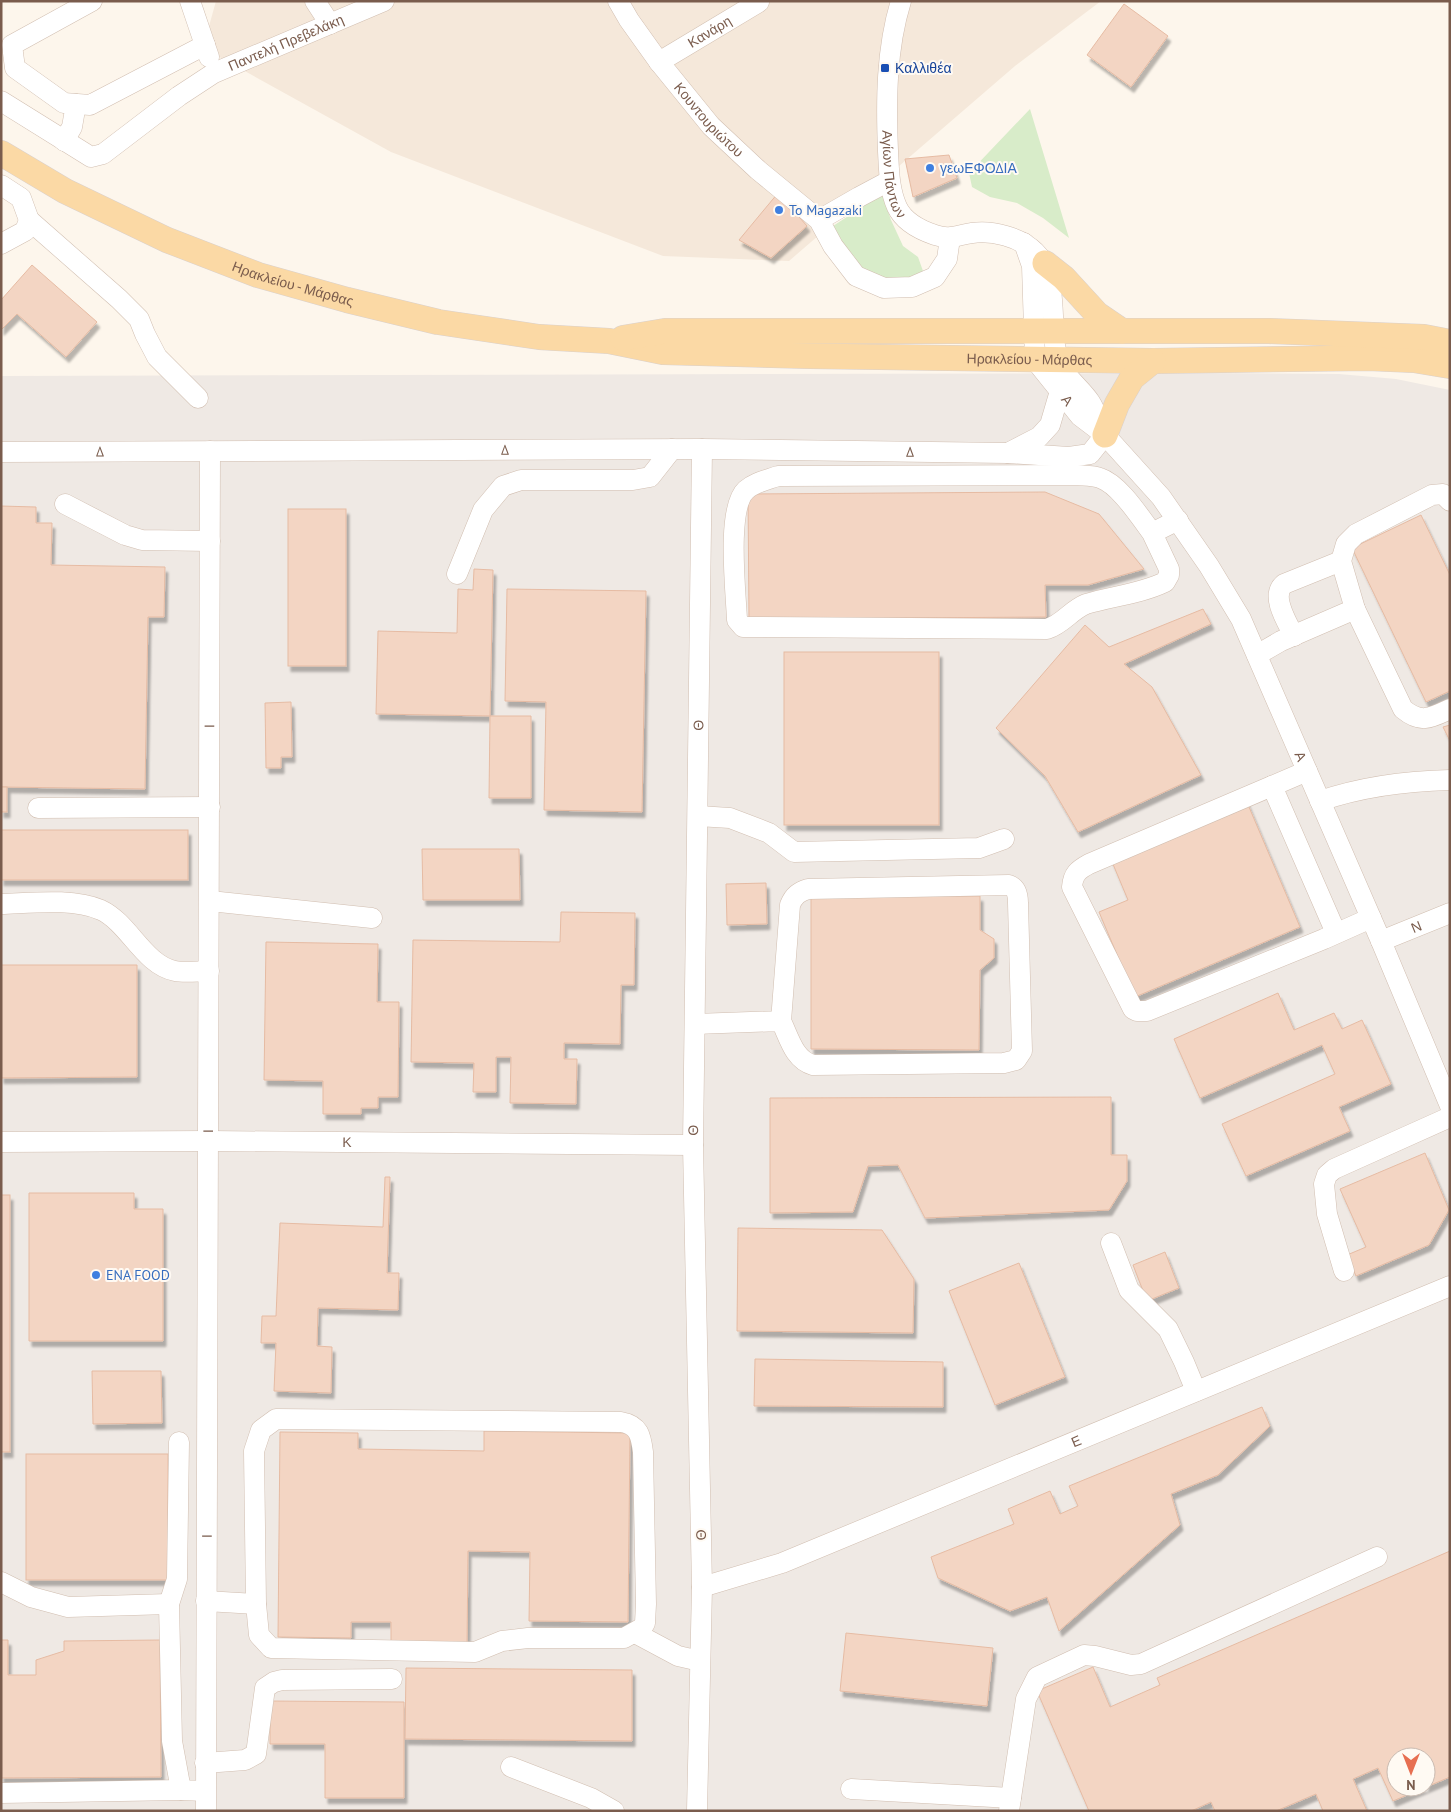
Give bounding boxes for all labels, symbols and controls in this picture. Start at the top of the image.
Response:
street label: Παντελή Πρεβελάκη [225,10,347,75]
street label: Κανάρη [684,12,735,52]
place label: Καλλιθέα [895,59,952,77]
marker: Καλλιθέα [879,62,891,74]
street label: Κουντουριώτου [670,79,747,161]
street label: Αγίων Πάντων [878,130,910,222]
place label: γεωΕΦΟΔΙΑ [940,159,1017,177]
marker: γεωΕΦΟΔΙΑ [924,162,936,174]
place label: To Magazaki [789,201,862,219]
marker: To Magazaki [773,204,785,216]
street label: Ηρακλείου - Μάρθας [230,257,355,310]
street label: Ηρακλείου - Μάρθας [966,349,1093,369]
street label: Α [1057,391,1078,410]
street label: Δ [501,441,509,459]
street label: Δ [96,443,104,461]
street label: Δ [906,443,914,461]
street label: Θ [689,720,707,731]
street label: Ι [200,724,218,728]
street label: Α [1291,749,1311,765]
street label: Ν [1408,916,1424,937]
street label: Θ [684,1124,702,1136]
street label: Ι [199,1129,217,1133]
street label: Κ [342,1133,352,1151]
place label: ENA FOOD [106,1266,170,1284]
marker: ENA FOOD [90,1269,102,1281]
street label: Ε [1068,1431,1084,1451]
street label: Θ [692,1529,710,1541]
street label: Ι [198,1534,216,1538]
north arrow [1386,1747,1436,1797]
text: N [1406,1776,1416,1794]

